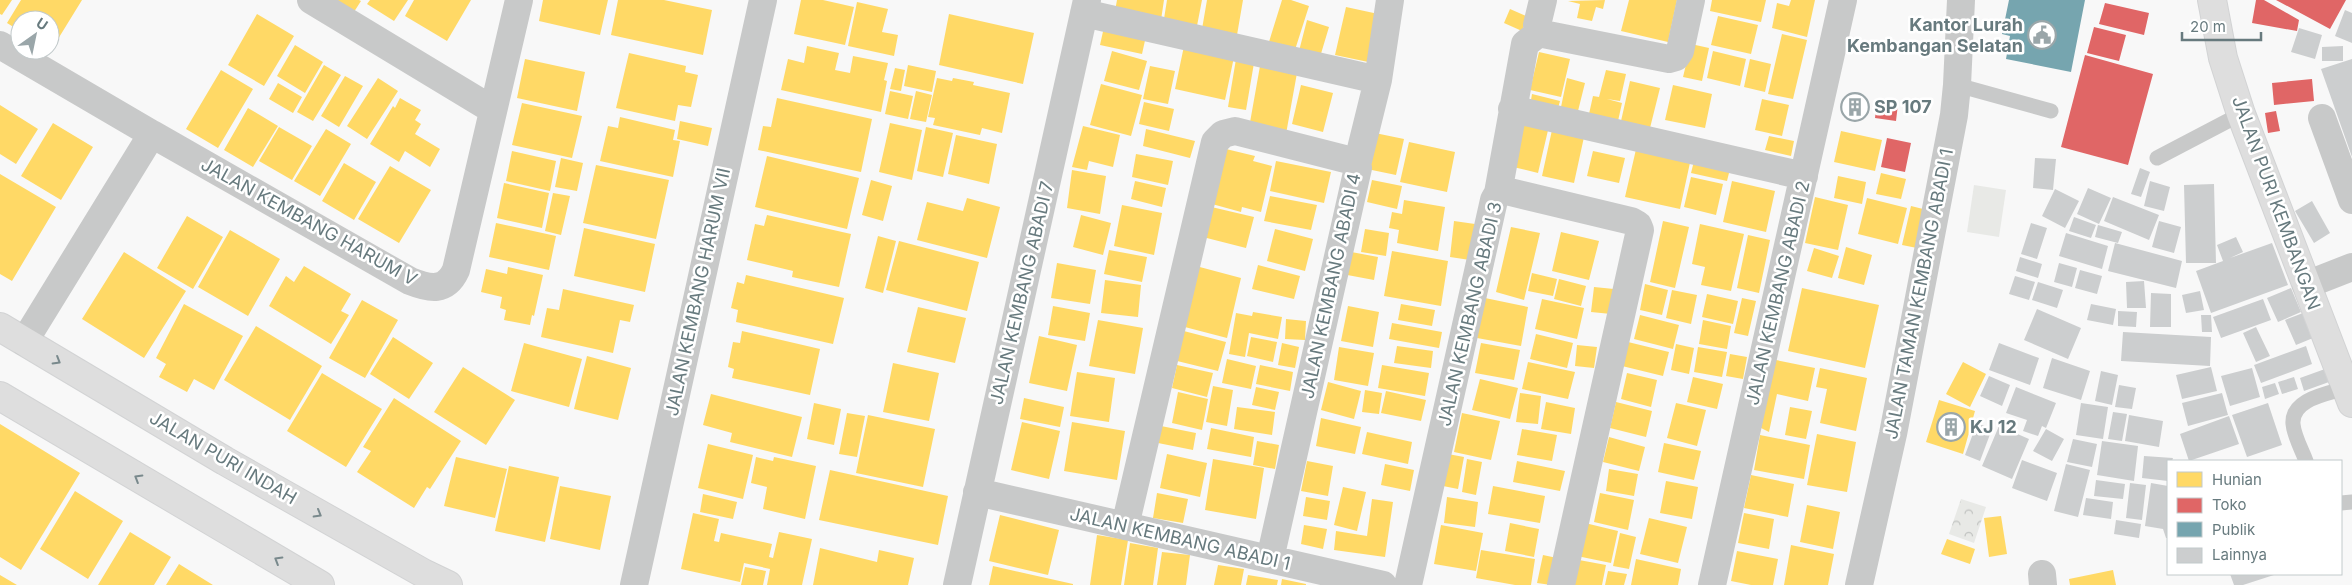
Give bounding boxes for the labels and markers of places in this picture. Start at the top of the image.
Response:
place label: Kantor Lurah Kembangan Selatan [1847,14,2023,56]
public building icon: Kantor Lurah Kembangan Selatan [2027,20,2057,50]
building icon: SP 107 [1840,92,1870,122]
place label: SP 107 [1874,96,1932,117]
building icon: KJ 12 [1936,412,1966,442]
place label: KJ 12 [1970,416,2017,437]

